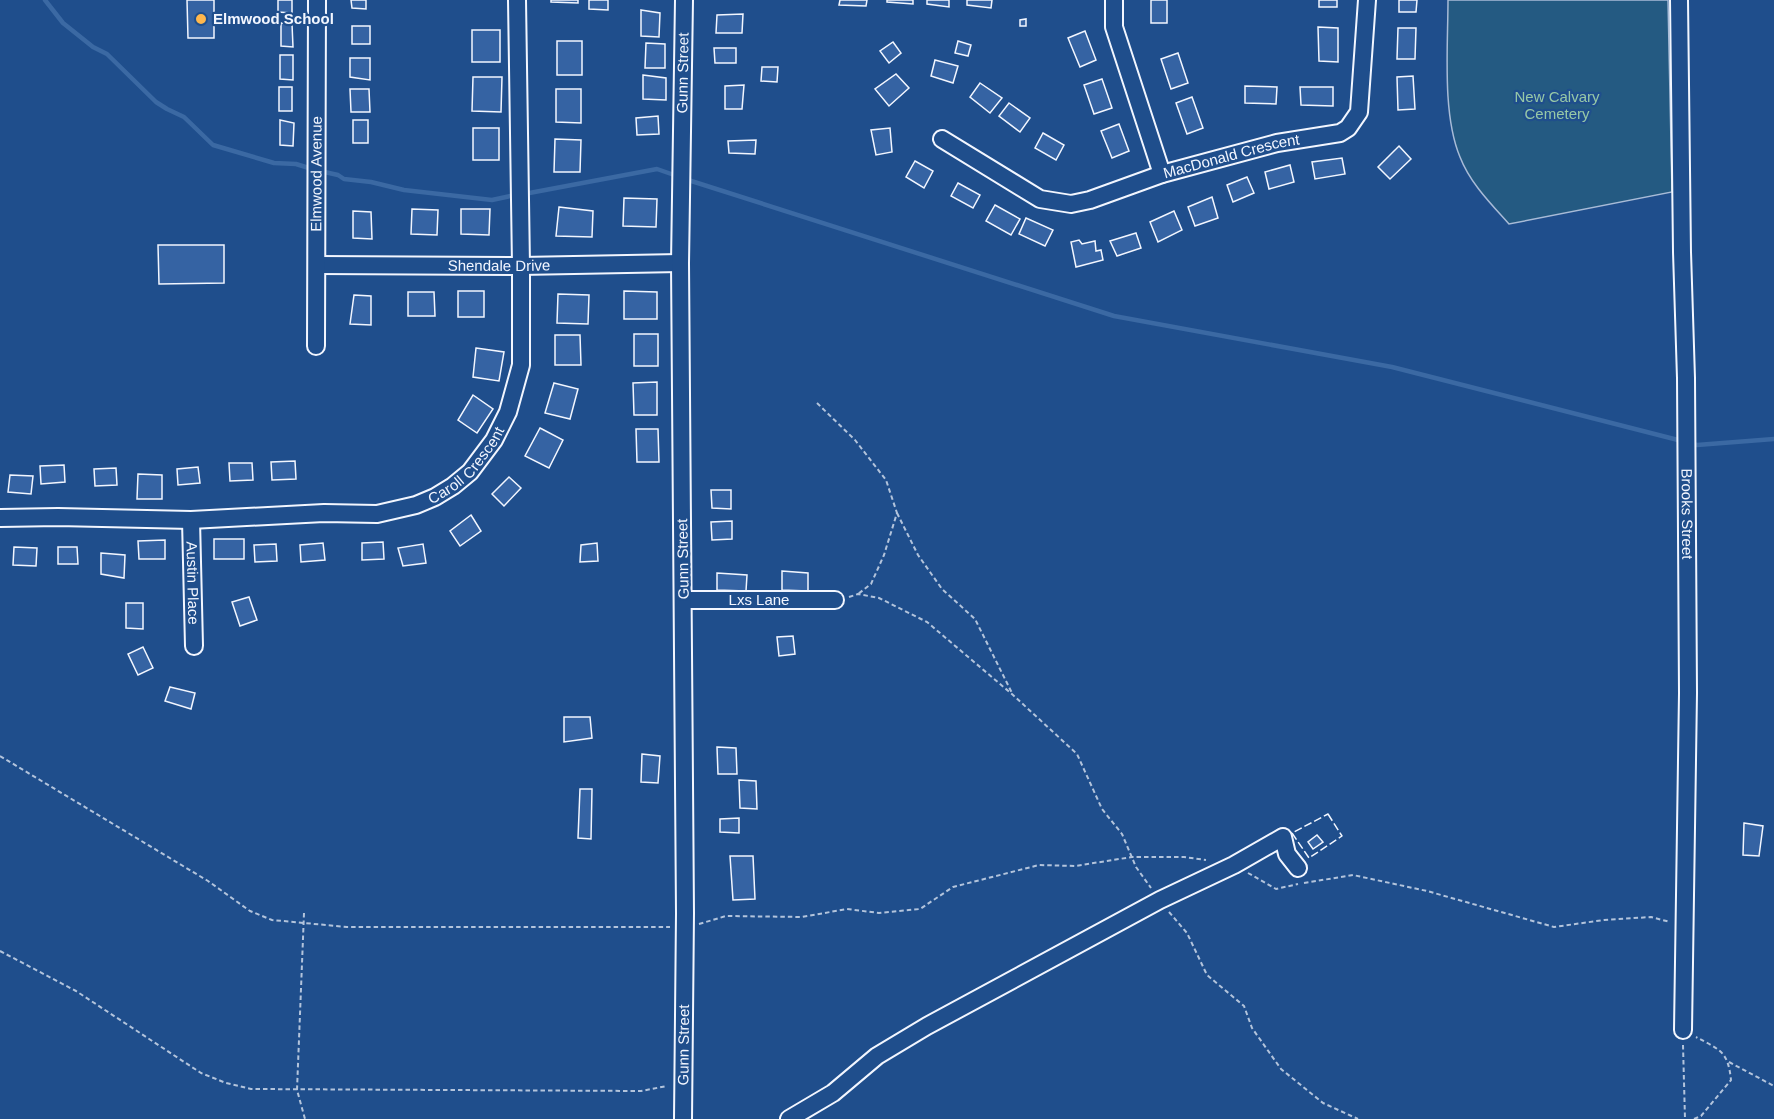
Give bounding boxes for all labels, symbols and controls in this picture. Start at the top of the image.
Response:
place label: Elmwood School [213,10,334,27]
marker: Elmwood School [194,12,208,26]
street label: Gunn Street [673,32,692,114]
park label: New Calvary Cemetery [1514,88,1600,122]
street label: Elmwood Avenue [307,116,325,232]
street label: MacDonald Crescent [1161,130,1301,181]
street label: Shendale Drive [448,256,550,274]
street label: Caroll Crescent [425,423,508,507]
street label: Brooks Street [1679,468,1696,560]
street label: Gunn Street [673,518,692,600]
street label: Austin Place [184,541,202,625]
street label: Lxs Lane [729,591,789,608]
street label: Gunn Street [674,1004,692,1086]

